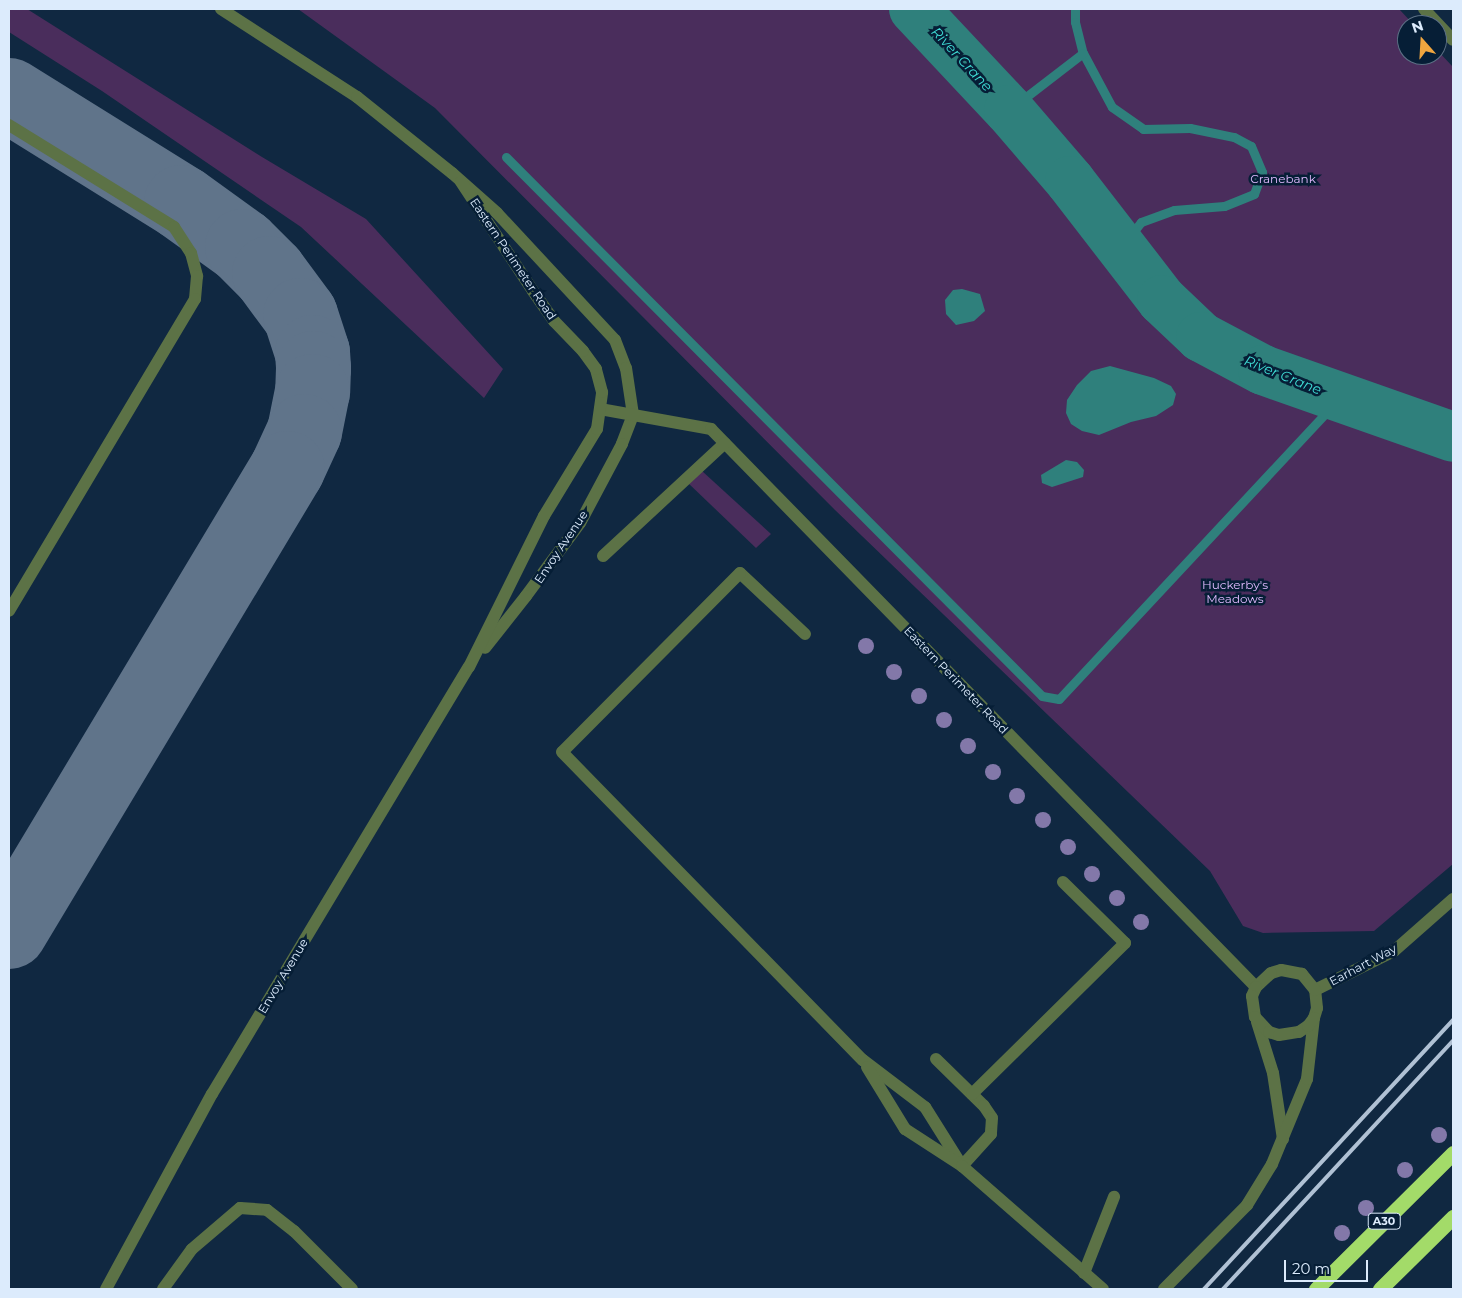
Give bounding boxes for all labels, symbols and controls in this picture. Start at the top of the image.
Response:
north arrow [1397,15,1447,65]
text: N [1409,16,1426,37]
water label: River Crane [928,23,996,95]
park label: Cranebank [1250,172,1316,186]
street label: Eastern Perimeter Road [467,195,559,323]
water label: River Crane [1242,352,1324,398]
street label: Envoy Avenue [531,508,591,586]
park label: Huckerby's Meadows [1202,578,1268,606]
street label: Eastern Perimeter Road [901,623,1011,737]
street label: Envoy Avenue [255,936,311,1016]
street label: Earhart Way [1327,941,1399,989]
road number: A30 [1366,1212,1402,1230]
scale bar [1287,1250,1371,1282]
text: 20 m [1292,1259,1330,1278]

